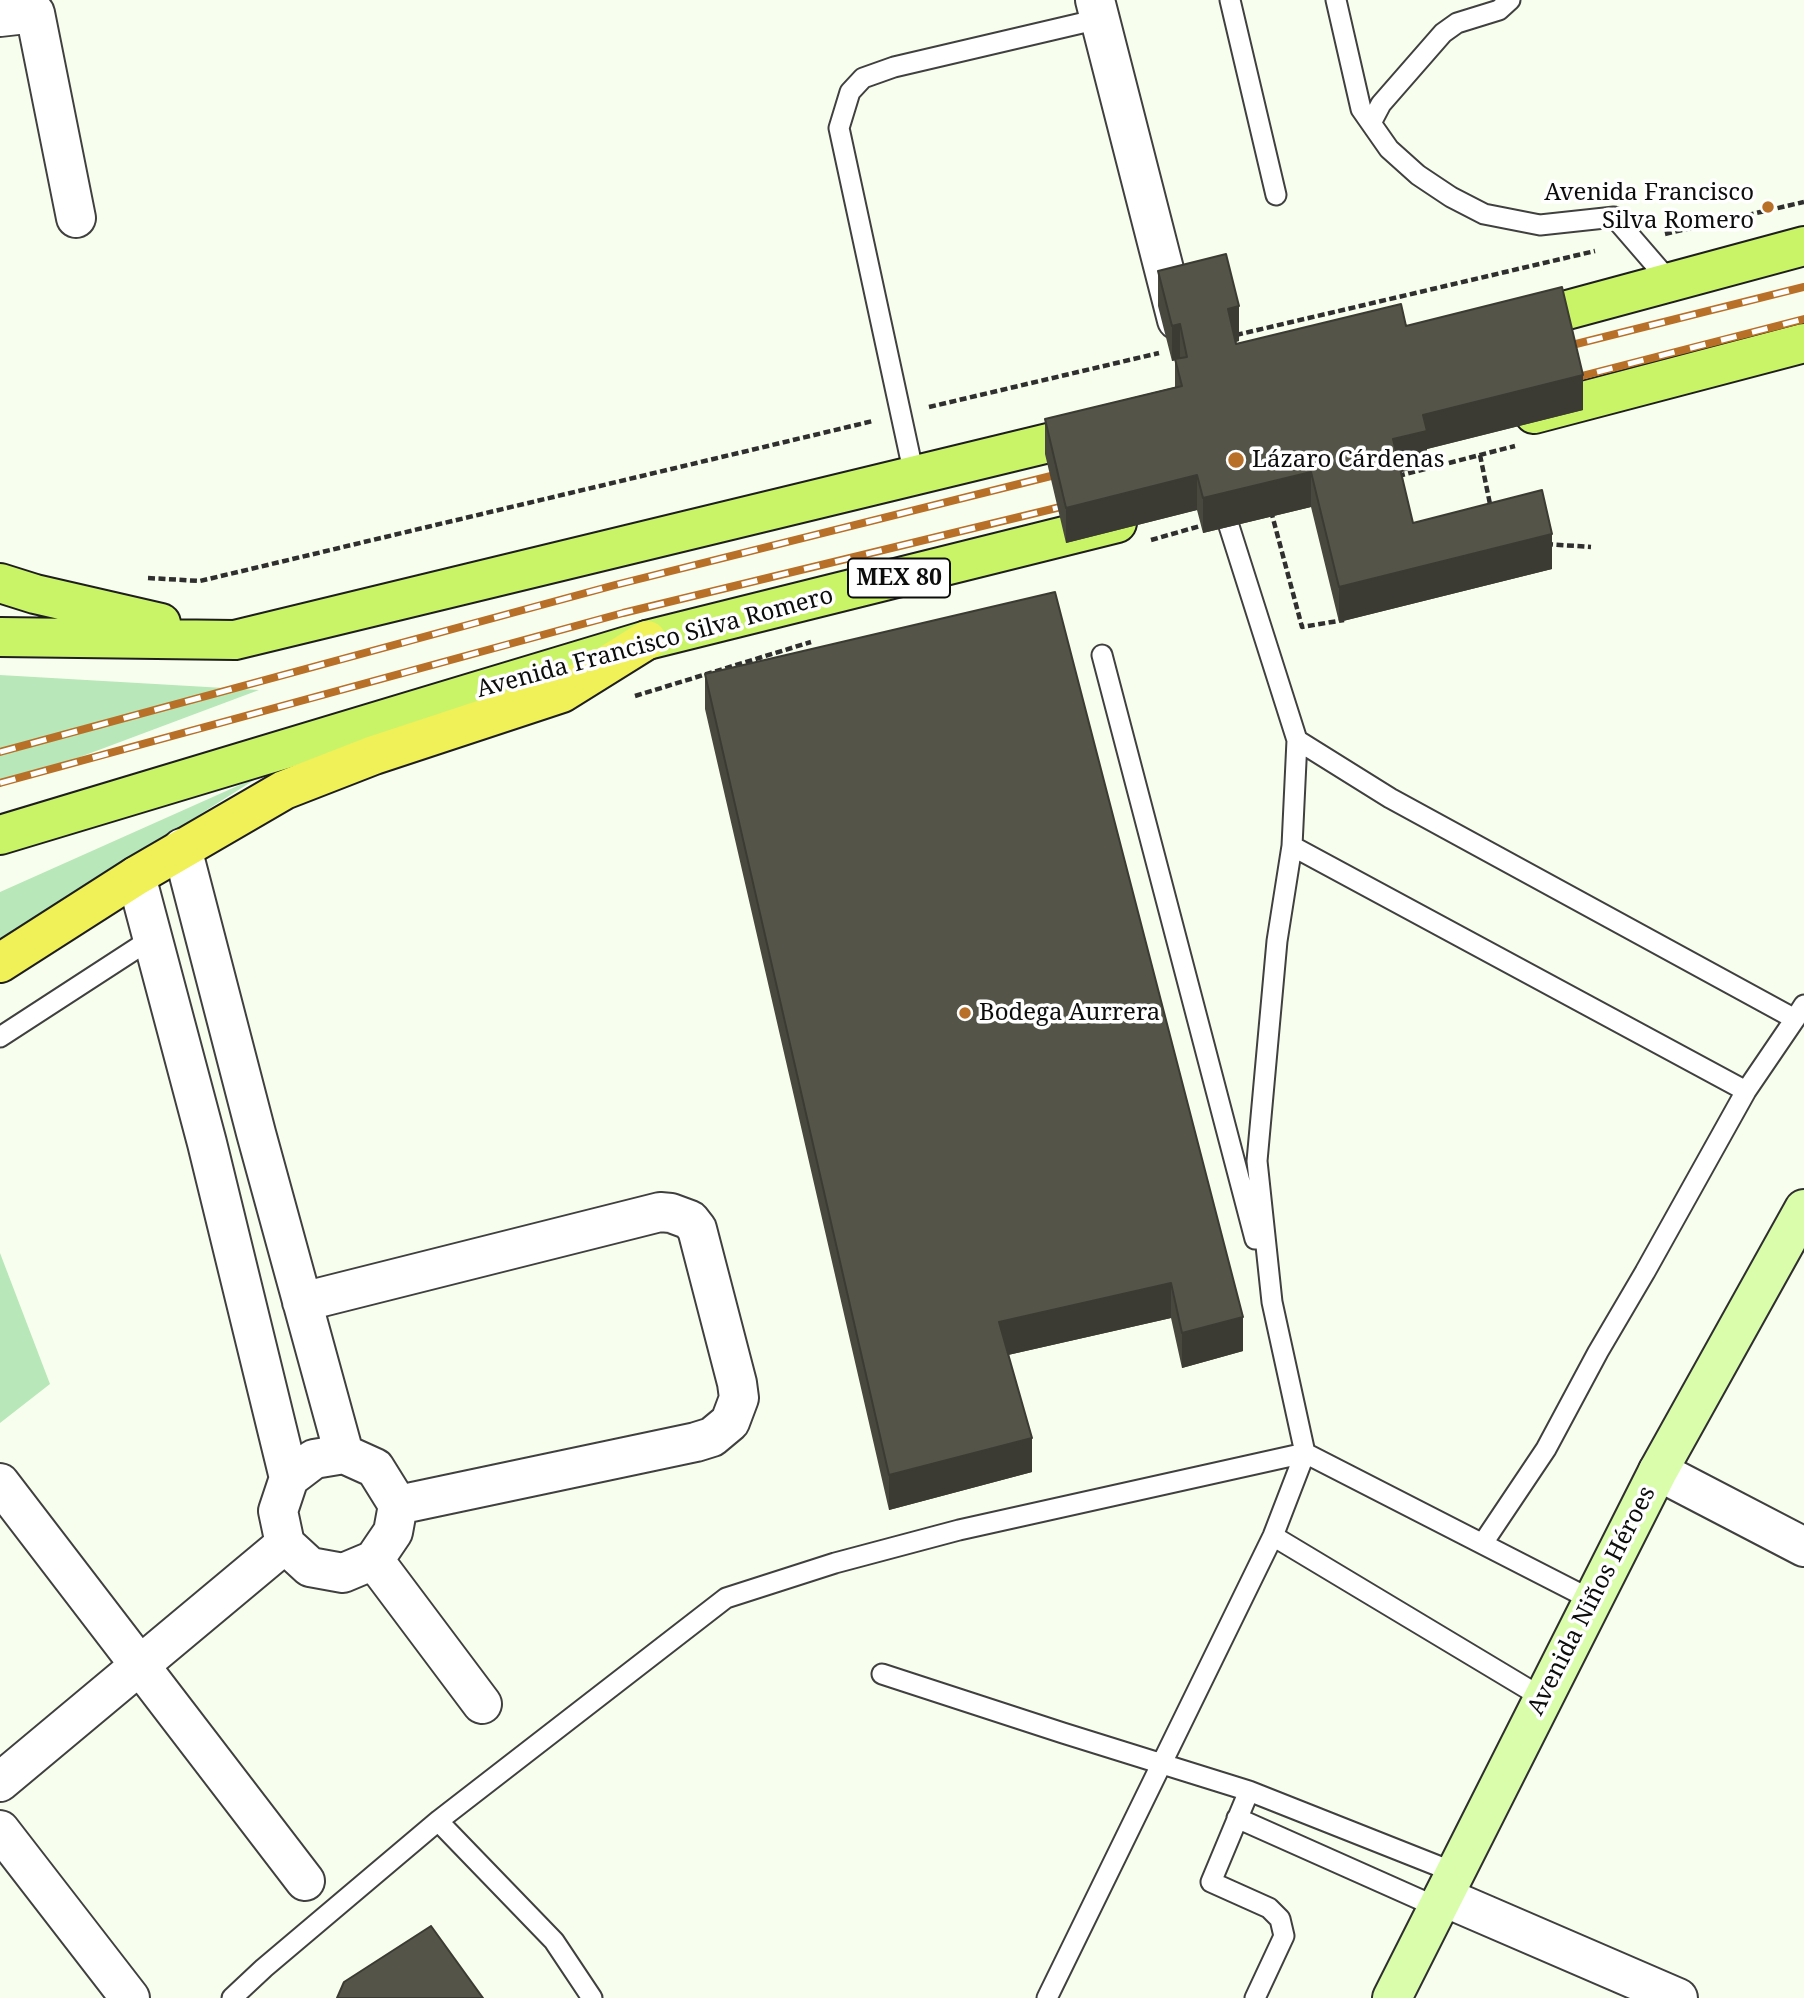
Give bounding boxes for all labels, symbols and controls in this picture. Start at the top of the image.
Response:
place label: Avenida Francisco Silva Romero [1544,179,1754,235]
marker: Avenida Francisco Silva Romero [1760,199,1776,215]
place label: Lázaro Cárdenas [1252,446,1445,474]
marker: Lázaro Cárdenas [1226,450,1246,470]
road number: MEX 80 [848,558,950,598]
street label: Avenida Francisco Silva Romero [473,581,837,705]
place label: Bodega Aurrera [979,999,1160,1027]
marker: Bodega Aurrera [957,1005,973,1021]
street label: Avenida Niños Héroes [1522,1482,1662,1720]

